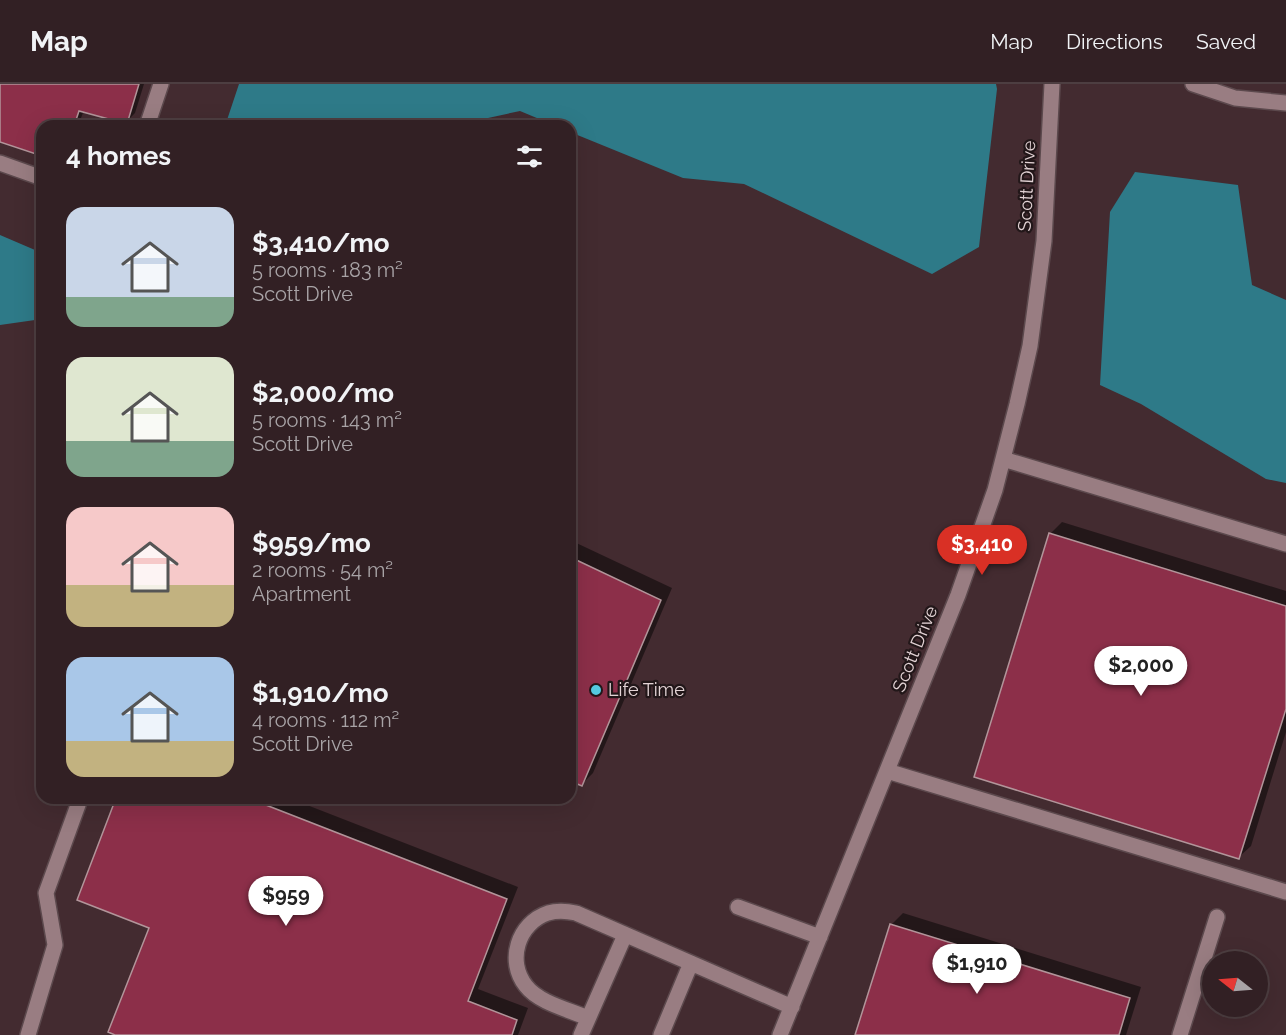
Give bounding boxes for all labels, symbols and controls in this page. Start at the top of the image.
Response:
text: Map [30,25,88,58]
text: Map [990,29,1033,54]
text: Directions [1066,29,1163,54]
text: Saved [1196,29,1256,54]
icon: filters [513,140,546,173]
street label: Scott Drive [1014,140,1039,232]
text: 4 homes [66,141,171,171]
text: $3,410/mo [252,228,390,258]
icon: home [114,231,186,303]
text: 5 rooms · 183 m² [252,258,403,282]
text: Scott Drive [252,282,353,306]
text: $2,000/mo [252,378,394,408]
icon: home [114,381,186,453]
text: 5 rooms · 143 m² [252,408,402,432]
text: Scott Drive [252,432,353,456]
pin: $3,410 [933,525,1031,576]
text: $959/mo [252,528,371,558]
icon: home [114,531,186,603]
text: $3,410 [951,532,1013,556]
text: 2 rooms · 54 m² [252,558,393,582]
text: Apartment [252,582,351,606]
street label: Scott Drive [888,602,941,695]
pin: $2,000 [1092,646,1190,697]
text: $2,000 [1108,653,1174,677]
text: $1,910/mo [252,678,388,708]
place label: Life Time [608,679,685,700]
icon: home [114,681,186,753]
marker: Life Time [589,683,603,697]
text: 4 rooms · 112 m² [252,708,399,732]
text: Scott Drive [252,732,353,756]
pin: $959 [250,876,322,927]
text: $959 [262,883,310,907]
pin: $1,910 [928,944,1026,995]
text: $1,910 [946,951,1008,975]
north arrow [1202,951,1268,1017]
map controls [1202,951,1268,1017]

